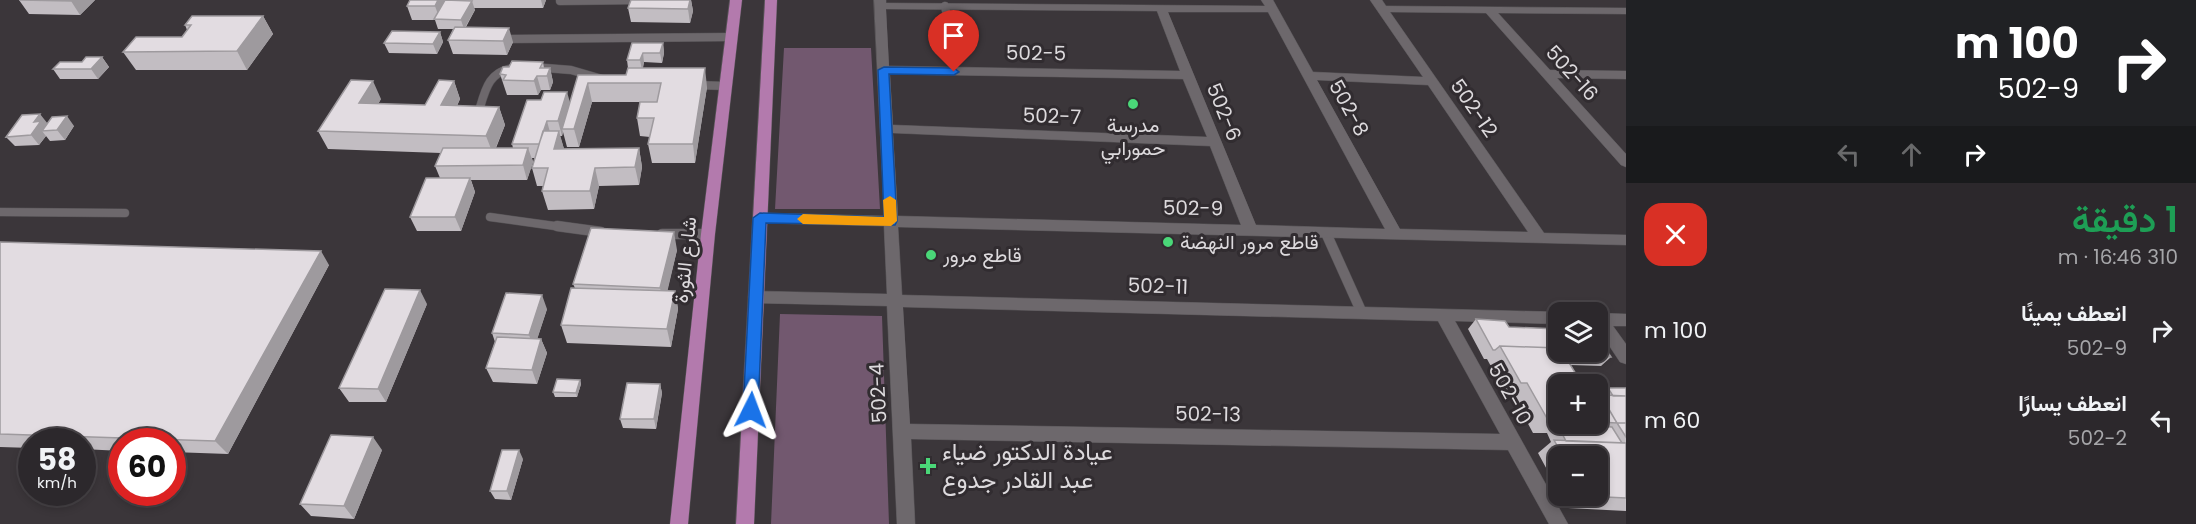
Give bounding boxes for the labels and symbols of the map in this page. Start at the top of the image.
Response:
pin [928,10,979,72]
street label: 502-5 [1006,38,1066,68]
street label: 502-16 [1539,39,1605,107]
street label: 502-12 [1444,73,1504,143]
street label: 502-8 [1322,75,1376,141]
street label: 502-6 [1200,79,1248,145]
marker: مدرسة حمورابي [1126,97,1140,111]
street label: 502-7 [1022,101,1082,131]
place label: مدرسة حمورابي [1101,111,1165,165]
street label: 502-9 [1163,193,1223,223]
street label: شارع الثورة [667,215,703,305]
place label: قاطع مرور النهضة [1180,228,1319,256]
marker: قاطع مرور النهضة [1161,235,1175,249]
place label: قاطع مرور [942,241,1022,269]
marker: قاطع مرور [924,248,938,262]
street label: 502-11 [1127,271,1189,301]
street label: 502-10 [1482,358,1538,430]
street label: 502-4 [862,362,894,424]
position arrow [719,378,783,442]
street label: 502-13 [1175,399,1241,429]
speed limit sign: 60 [108,428,186,506]
place label: عيادة الدكتور ضياء عبد القادر جدوع [942,435,1113,496]
marker: عيادة الدكتور ضياء عبد القادر جدوع [919,457,937,475]

